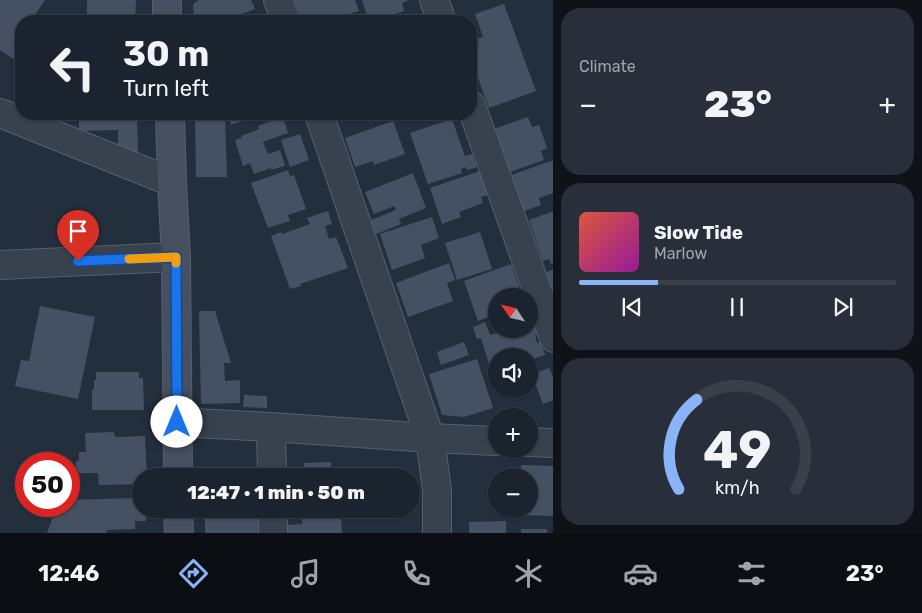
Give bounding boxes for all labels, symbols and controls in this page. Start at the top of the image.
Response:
text: 30 m [123,33,209,75]
icon: left [40,35,105,100]
text: Climate [579,57,636,76]
text: Turn left [123,75,209,102]
text: 23° [704,81,772,127]
text: − [579,88,597,121]
text: + [879,88,896,121]
pin [57,210,99,261]
icon: arrive [64,217,92,245]
text: Slow Tide [654,221,743,244]
text: Marlow [654,244,707,263]
north arrow [488,288,538,338]
map controls [488,288,538,518]
icon: previous [618,293,646,321]
icon: pause [723,293,751,321]
icon: next [829,293,857,321]
button: sound [488,348,538,398]
position arrow [150,395,202,447]
button: + [488,408,538,458]
text: 49 [703,419,772,481]
speed limit sign: 50 [15,452,80,517]
button: − [488,468,538,518]
text: km/h [715,477,760,498]
text: 12:47 · 1 min · 50 m [187,481,365,504]
icon: directions [176,556,211,591]
icon: music [288,556,323,591]
icon: phone [399,556,434,591]
icon: climate [511,556,546,591]
icon: car [623,556,658,591]
icon: filters [734,556,769,591]
text: 12:46 [38,560,99,587]
text: 23° [846,560,884,587]

